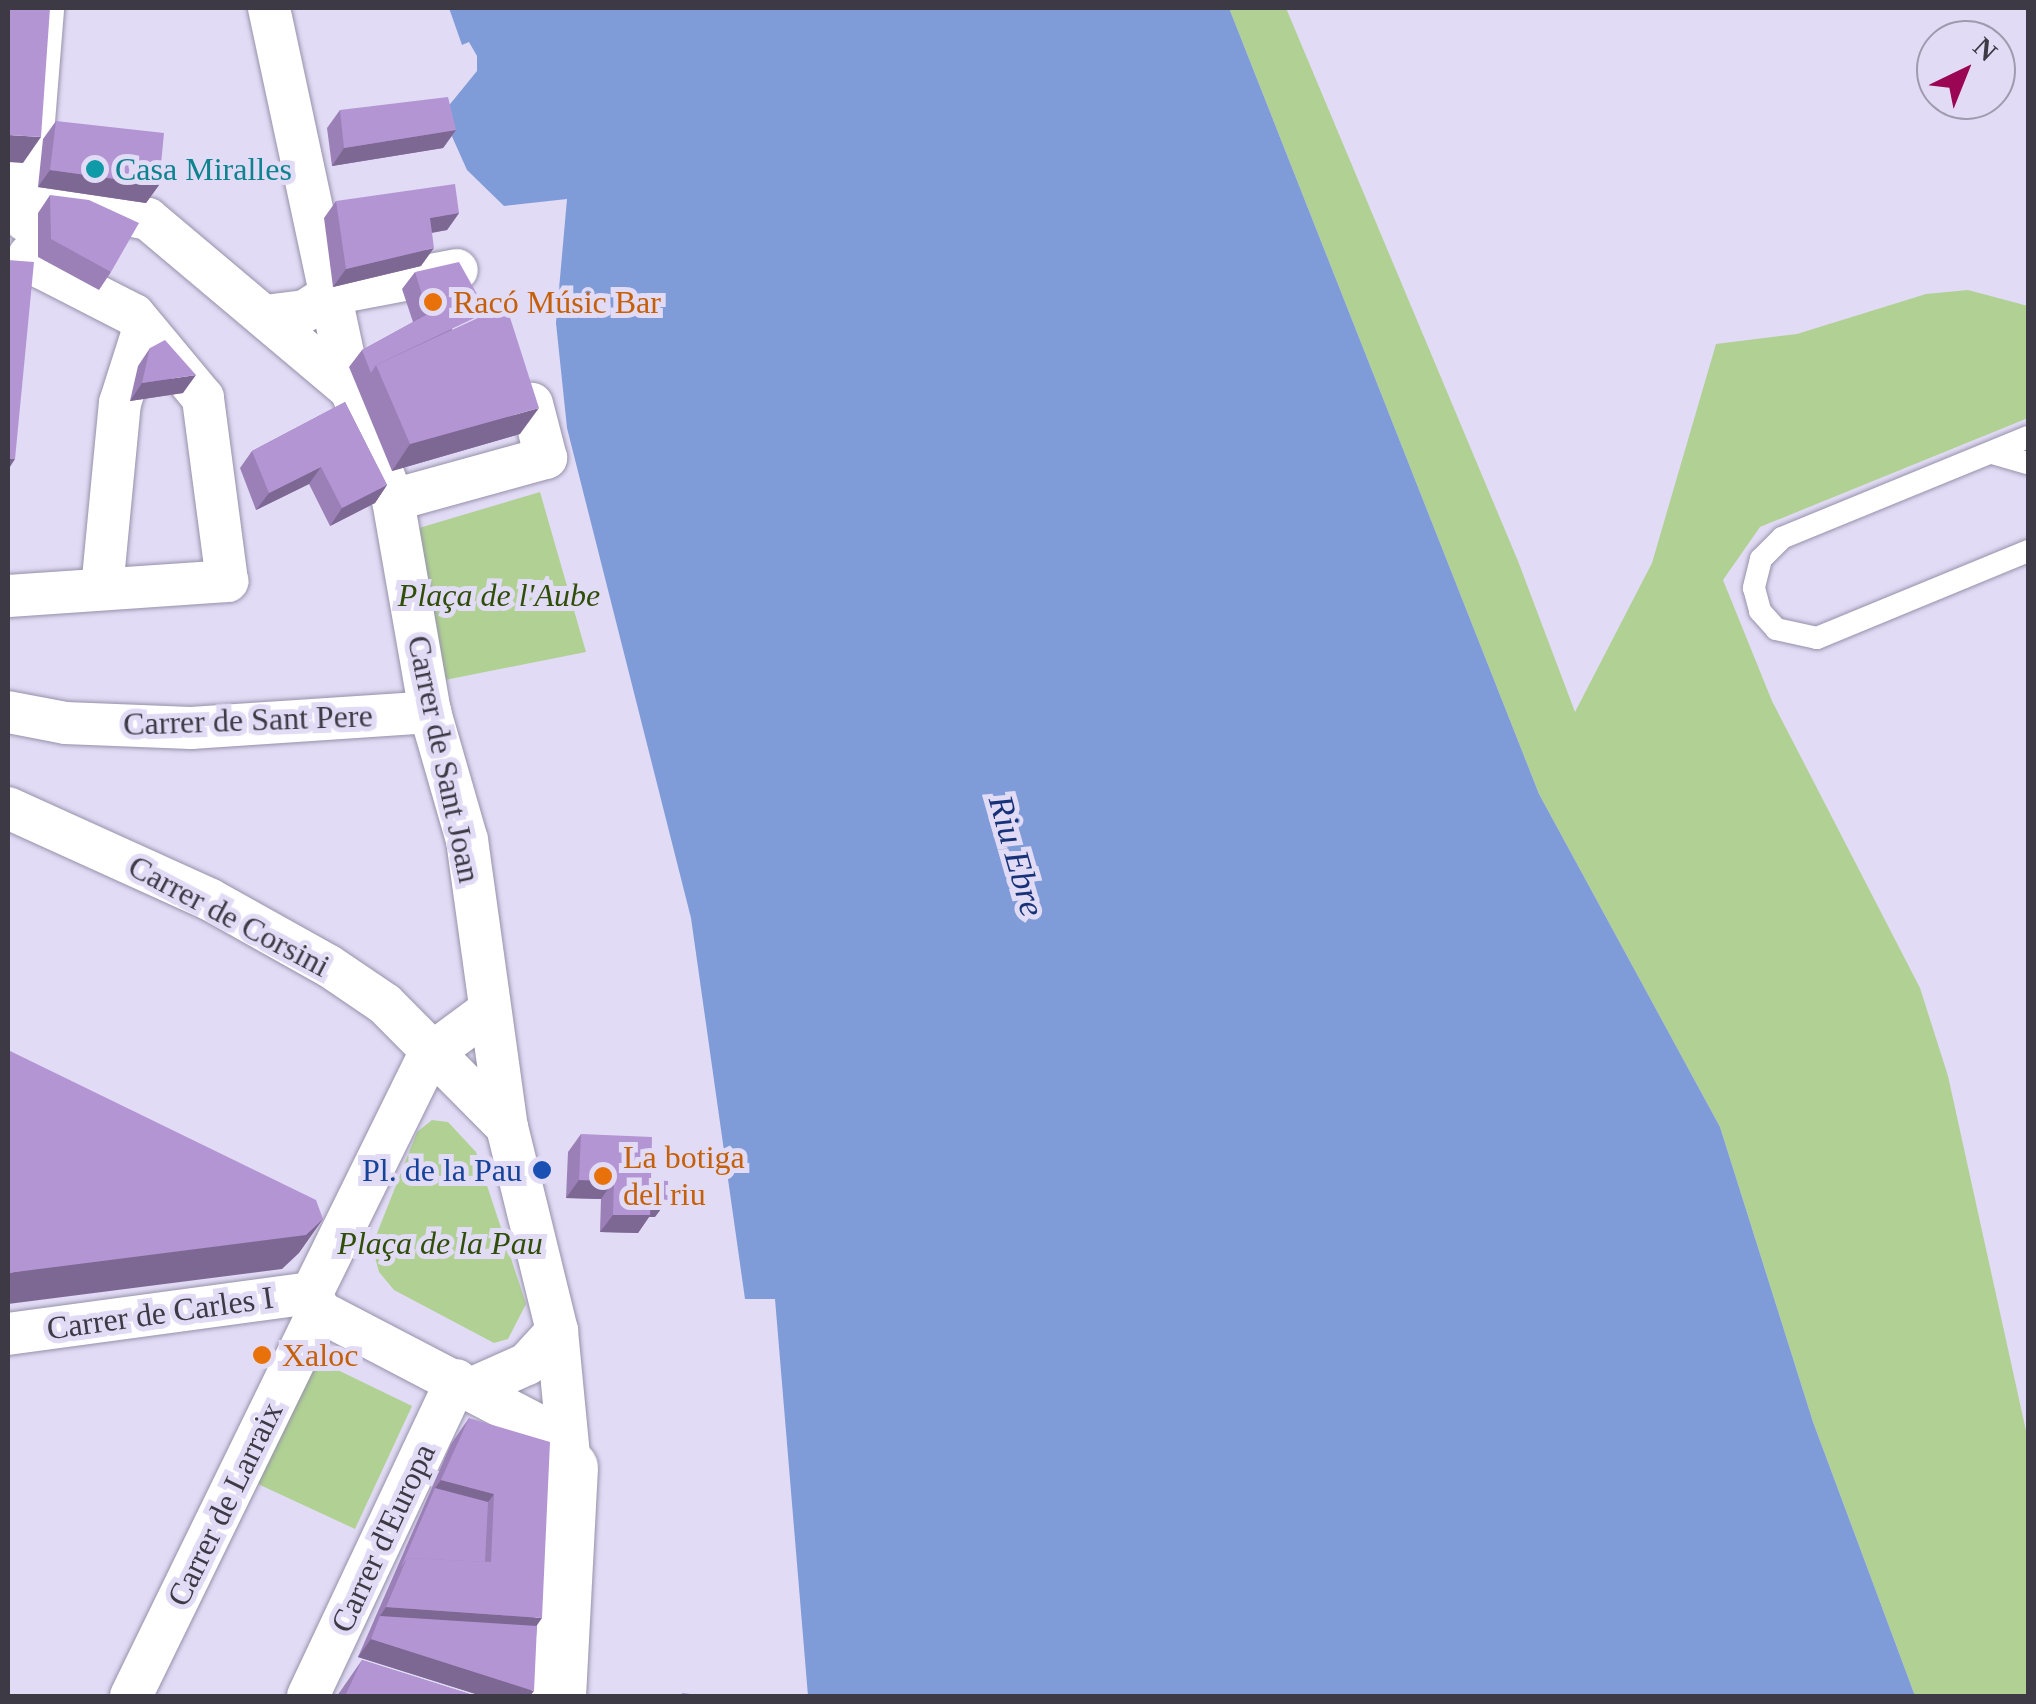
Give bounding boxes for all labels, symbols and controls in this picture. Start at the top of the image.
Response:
north arrow [1916,20,2016,120]
text: N [1967,31,2003,67]
place label: Casa Miralles [115,150,292,188]
marker: Casa Miralles [84,158,106,180]
place label: Racó Músic Bar [453,283,661,321]
marker: Racó Músic Bar [422,291,444,313]
park label: Plaça de l'Aube [398,576,600,614]
street label: Carrer de Sant Joan [399,632,489,886]
street label: Carrer de Sant Pere [123,696,373,744]
water label: Riu Ebre [979,791,1053,921]
street label: Carrer de Corsini [122,847,336,985]
place label: La botiga del riu [623,1139,745,1214]
place label: Pl. de la Pau [362,1151,522,1189]
marker: Pl. de la Pau [531,1159,553,1181]
marker: La botiga del riu [592,1165,614,1187]
park label: Plaça de la Pau [337,1224,543,1262]
street label: Carrer de Carles I [44,1278,276,1348]
place label: Xaloc [282,1336,358,1374]
marker: Xaloc [251,1344,273,1366]
street label: Carrer de Larraix [159,1396,291,1612]
street label: Carrer d'Europa [323,1437,443,1639]

